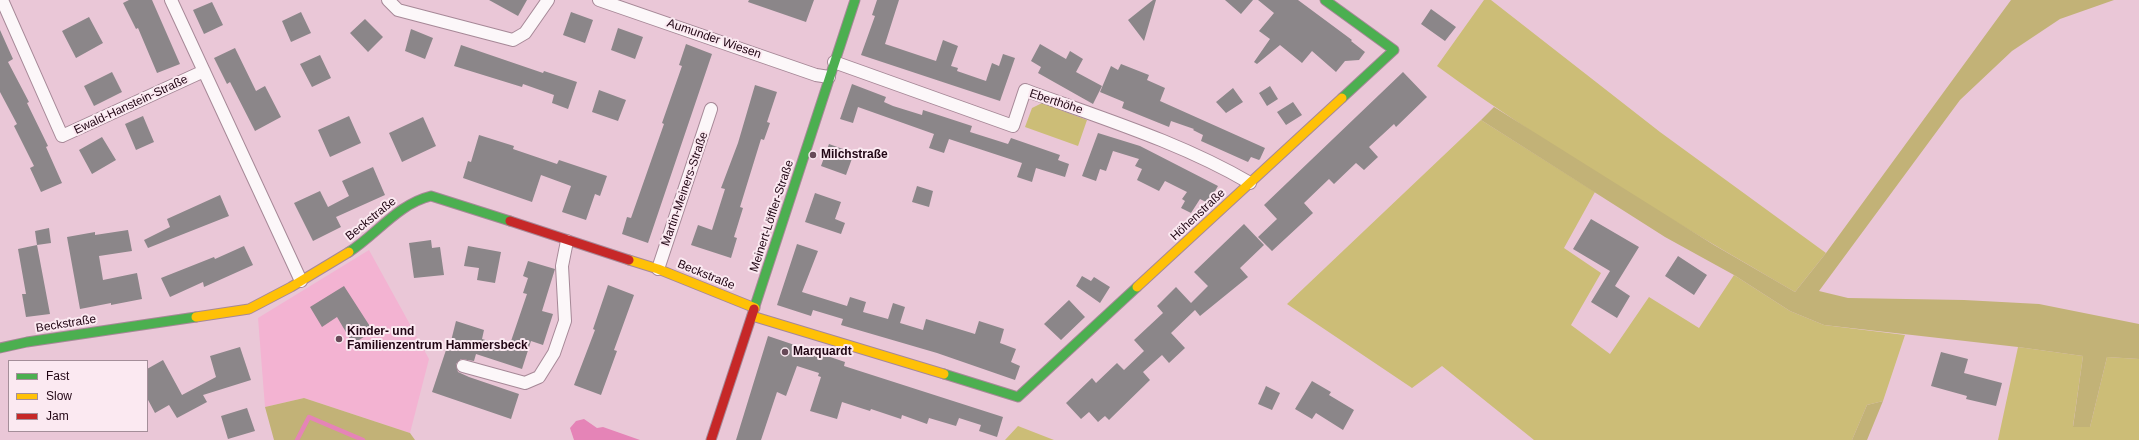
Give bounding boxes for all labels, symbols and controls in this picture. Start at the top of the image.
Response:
street label: Aumunder Wiesen [665,16,763,62]
street label: Ewald-Hanstein-Straße [72,72,190,138]
street label: Eberthöhe [1027,87,1085,117]
street label: Martin-Meiners-Straße [659,130,711,248]
place label: Milchstraße [821,148,888,162]
marker: Milchstraße [808,150,818,160]
street label: Meinert-Löffler-Straße [747,158,797,274]
street label: Höhenstraße [1168,186,1228,244]
street label: Beckstraße [343,194,399,244]
street label: Beckstraße [675,257,737,293]
street label: Beckstraße [35,312,97,336]
place label: Kinder- und Familienzentrum Hammersbeck [347,325,528,353]
marker: Kinder- und Familienzentrum Hammersbeck [334,334,344,344]
place label: Marquardt [793,345,852,359]
marker: Marquardt [780,347,790,357]
legend [8,360,148,432]
text: Fast [46,369,69,383]
text: Slow [46,389,72,403]
text: Jam [46,409,69,423]

